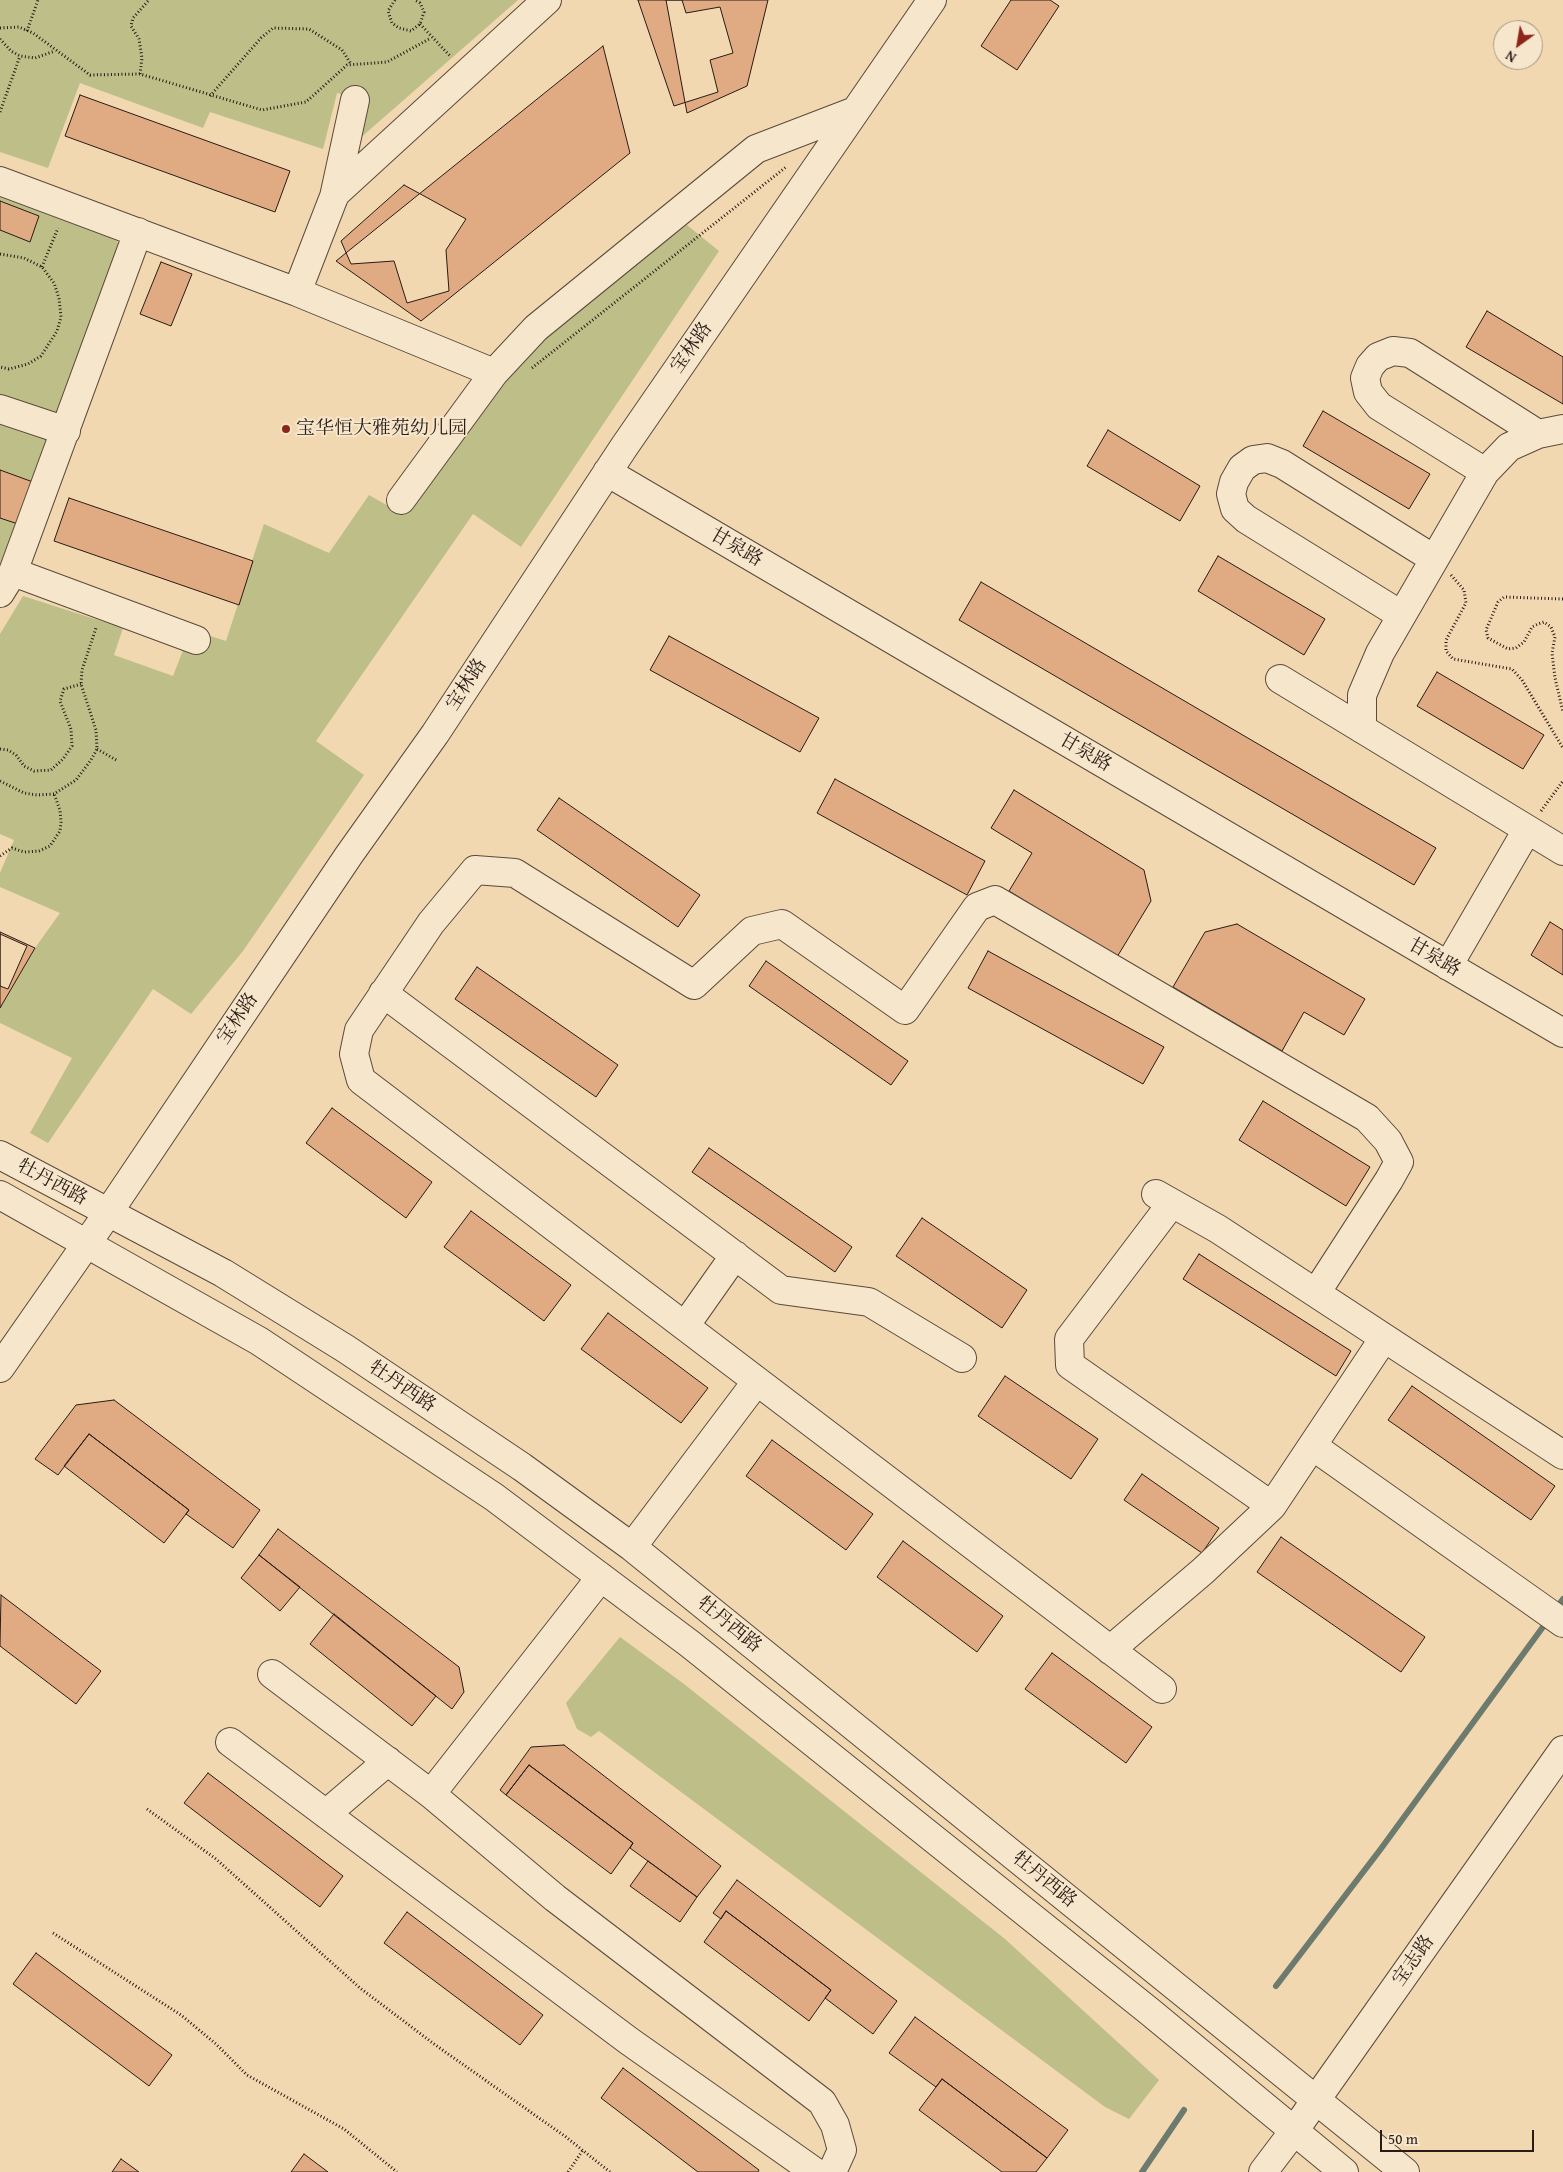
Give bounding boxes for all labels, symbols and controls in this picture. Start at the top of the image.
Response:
north arrow [1493,20,1543,70]
text: N [1501,46,1520,68]
street label: 宝林路 [666,318,718,378]
place label: 宝华恒大雅苑幼儿园 [296,418,467,440]
marker: 宝华恒大雅苑幼儿园 [280,423,292,435]
street label: 甘泉路 [706,524,766,572]
street label: 宝林路 [442,655,492,715]
street label: 甘泉路 [1055,729,1115,777]
street label: 甘泉路 [1404,934,1464,982]
street label: 宝林路 [213,989,263,1049]
street label: 牡丹西路 [13,1155,91,1211]
street label: 牡丹西路 [364,1356,440,1418]
street label: 牡丹西路 [692,1592,766,1658]
street label: 牡丹西路 [1007,1847,1081,1913]
street label: 宝志路 [1388,1931,1440,1991]
scale bar [1383,2120,1537,2152]
text: 50 m [1388,2128,1418,2149]

